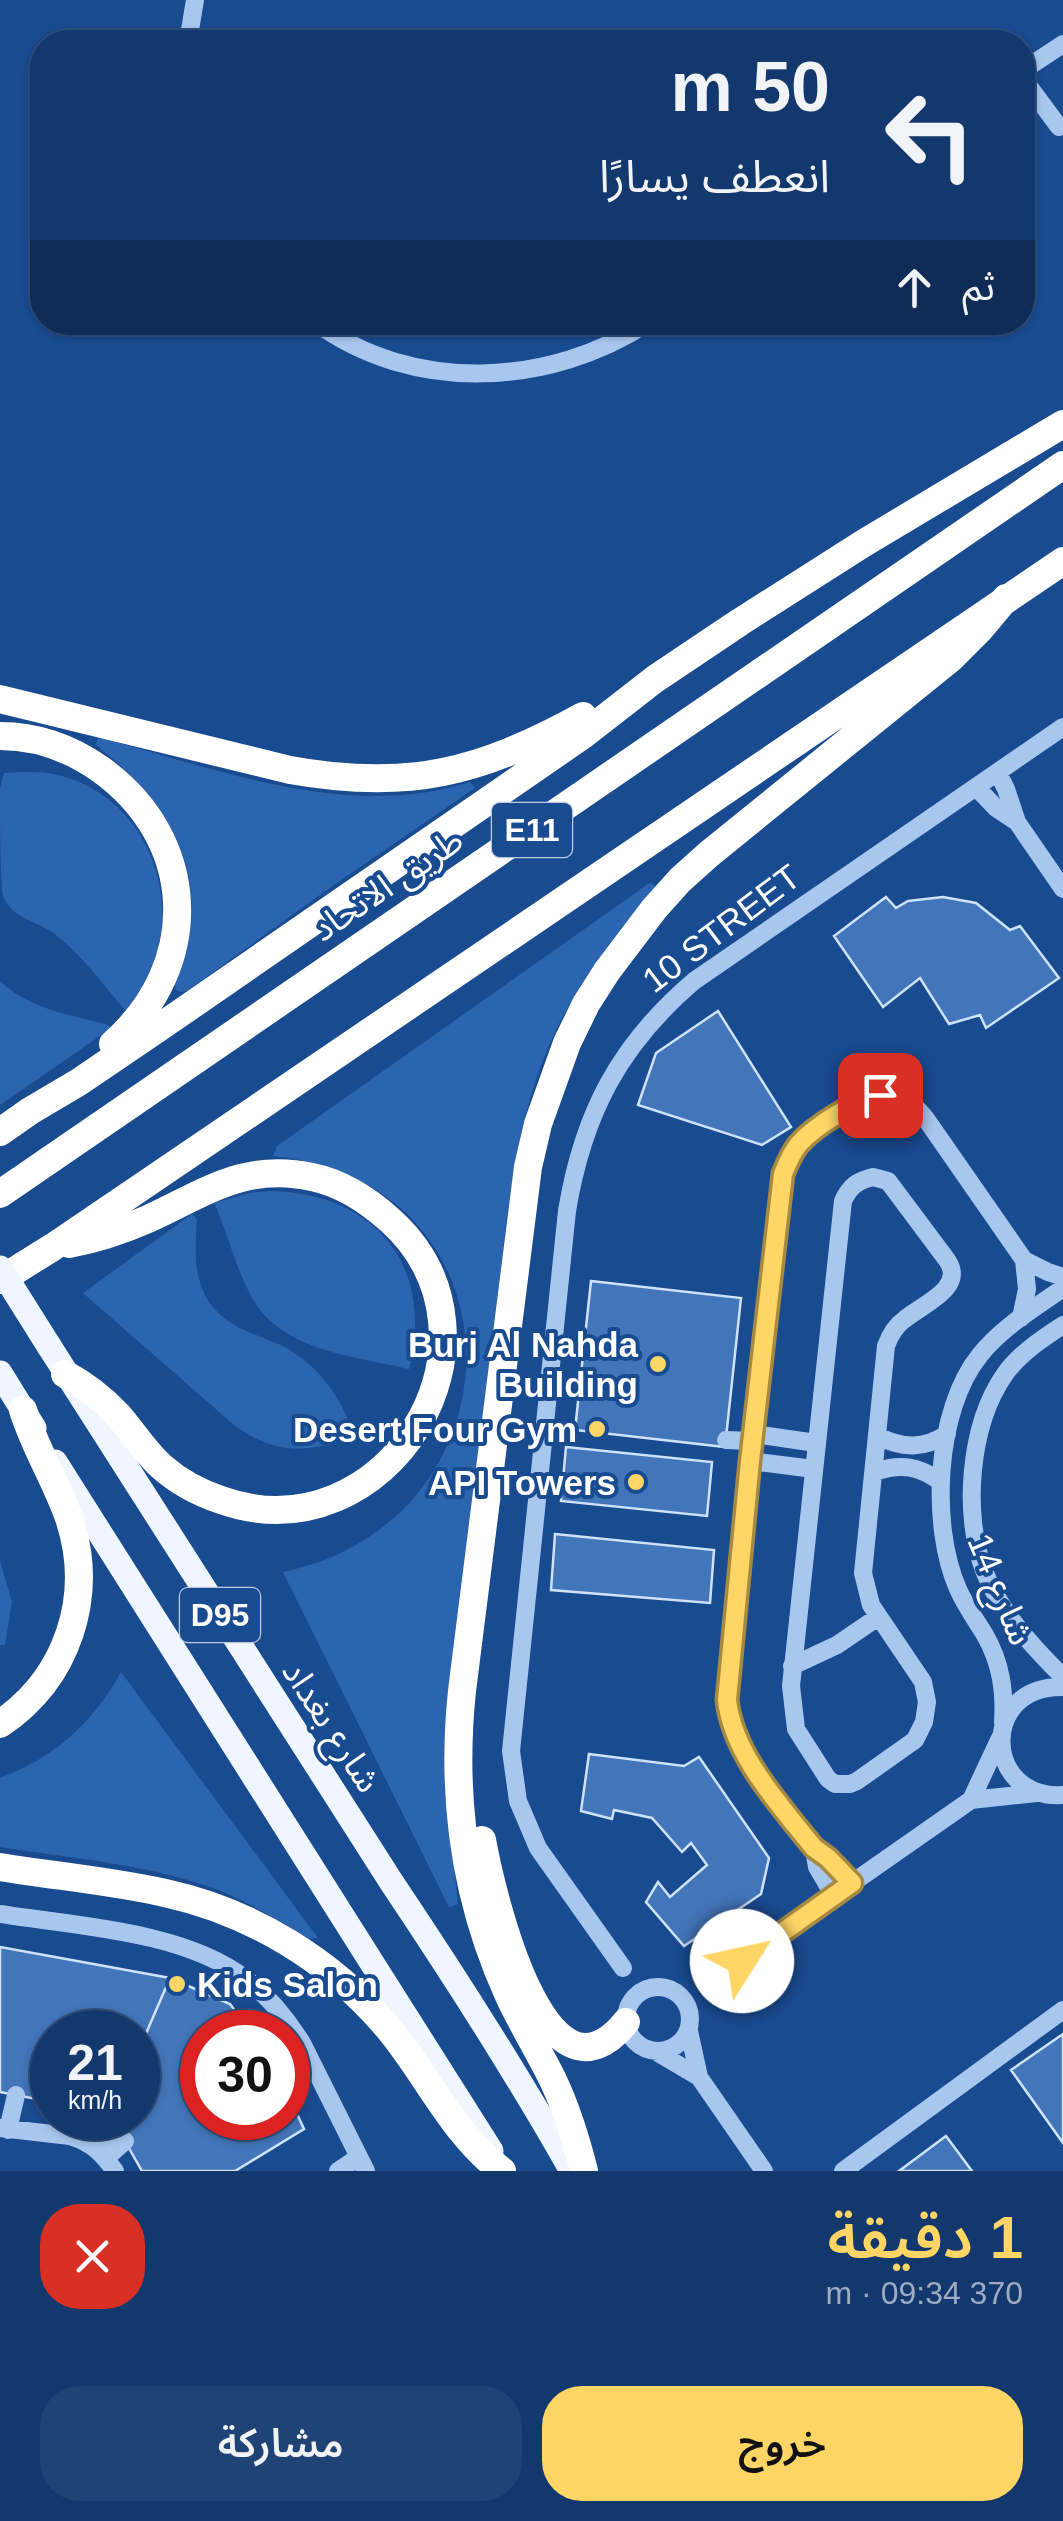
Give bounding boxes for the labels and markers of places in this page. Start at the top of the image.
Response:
pin [838,1053,923,1138]
place label: Burj Al Nahda Building [408,1325,639,1404]
marker: Burj Al Nahda Building [647,1353,669,1375]
place label: Desert Four Gym [293,1410,577,1449]
marker: Desert Four Gym [586,1418,608,1440]
place label: API Towers [428,1463,616,1502]
marker: API Towers [625,1471,647,1493]
place label: Kids Salon [197,1965,378,2004]
marker: Kids Salon [166,1973,188,1995]

